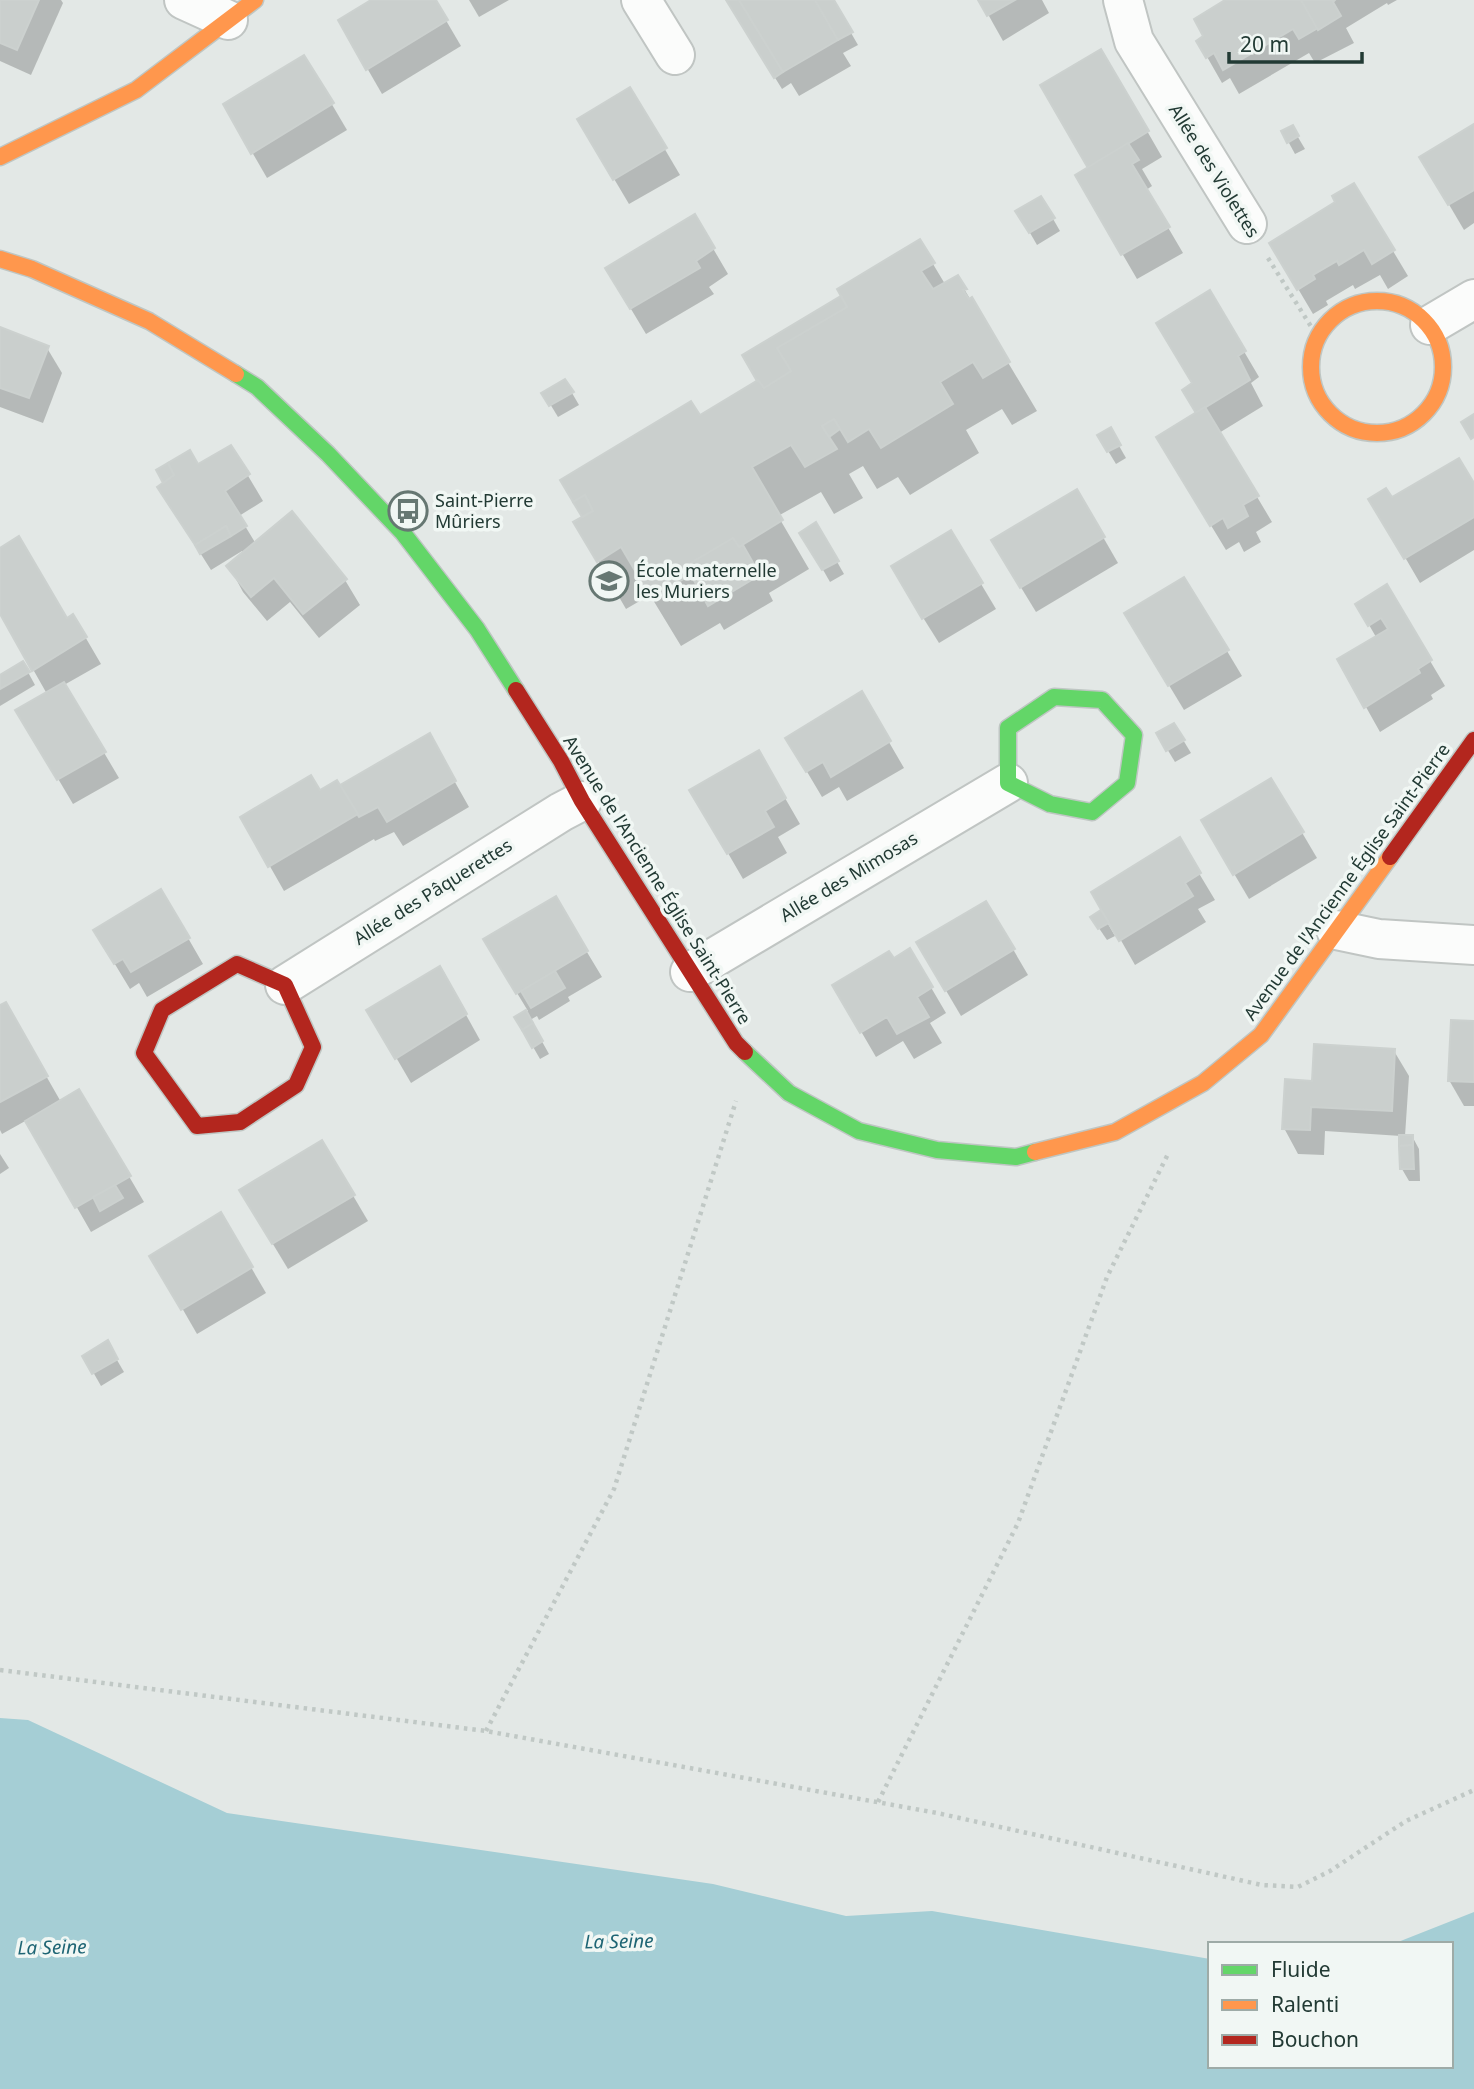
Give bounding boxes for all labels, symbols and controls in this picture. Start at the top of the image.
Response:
scale bar [1229,21,1362,65]
text: 20 m [1240,30,1289,58]
street label: Allée des Violettes [1164,99,1266,242]
place label: Saint-Pierre Mûriers [435,488,533,533]
bus stop icon: Saint-Pierre Mûriers [387,490,429,532]
place label: École maternelle les Muriers [636,558,777,603]
school or university icon: École maternelle les Muriers [588,560,630,602]
street label: Avenue de l'Ancienne Église Saint-Pierre [558,730,757,1029]
street label: Avenue de l'Ancienne Église Saint-Pierre [1238,738,1455,1025]
street label: Allée des Mimosas [775,826,922,927]
street label: Allée des Pâquerettes [349,833,516,950]
water label: La Seine [584,1927,654,1955]
water label: La Seine [17,1933,87,1961]
legend [1208,1942,1453,2068]
text: Fluide [1271,1955,1330,1983]
text: Ralenti [1271,1990,1339,2018]
text: Bouchon [1271,2025,1359,2053]

